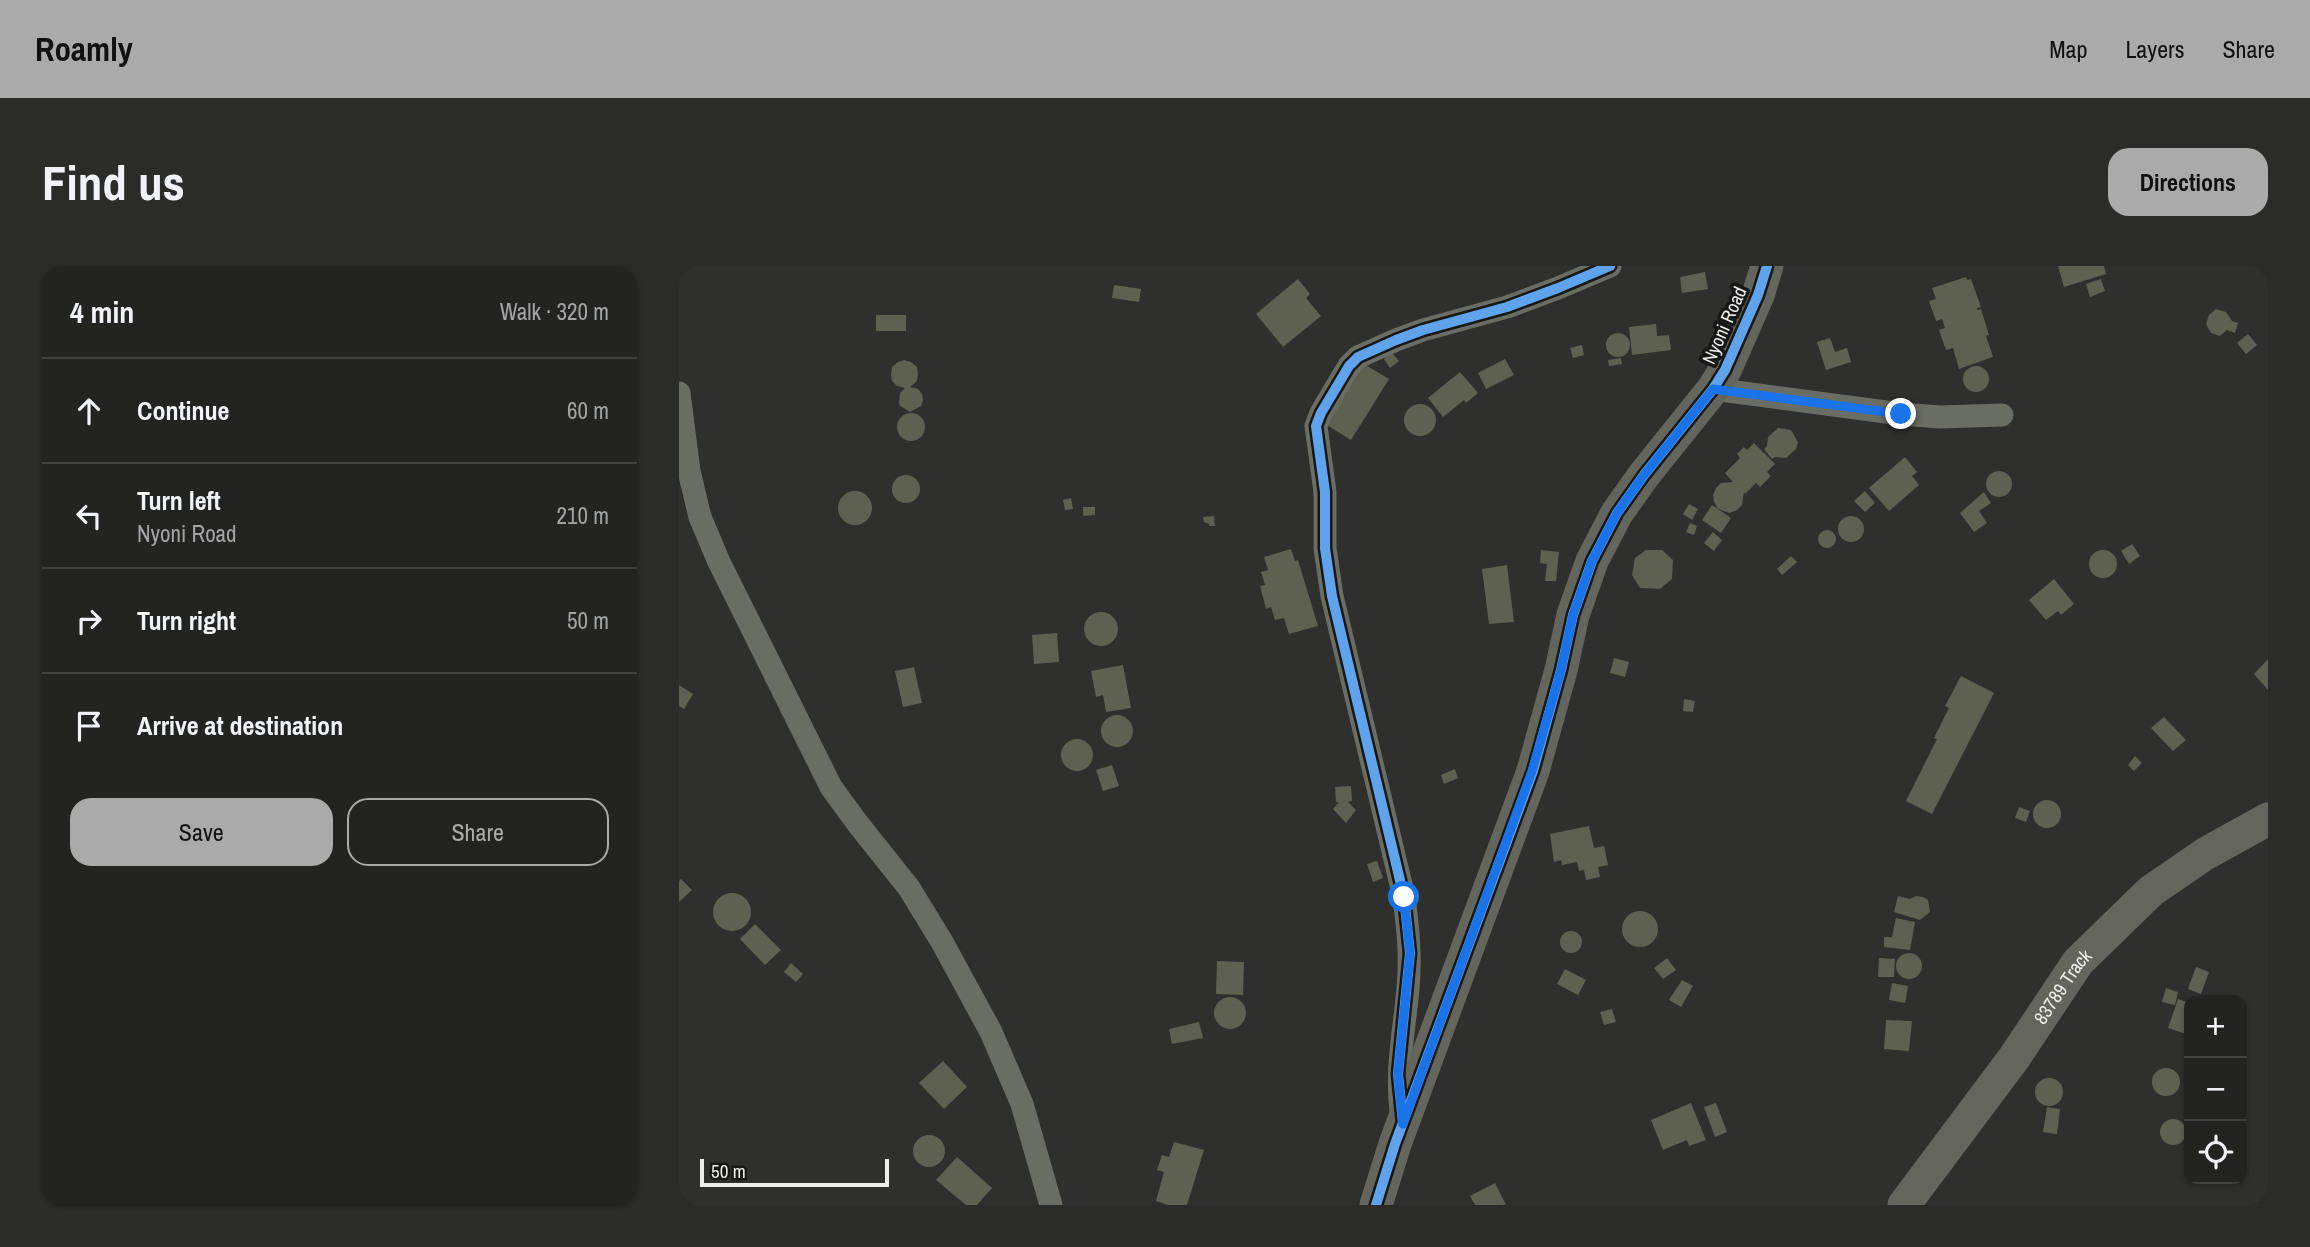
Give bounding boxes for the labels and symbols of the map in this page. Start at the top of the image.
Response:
street label: Nyoni Road [1695,282,1753,368]
route end [1885,398,1916,429]
route start [1388,881,1419,912]
street label: 83789 Track [2027,943,2097,1029]
scale bar [700,1156,889,1188]

